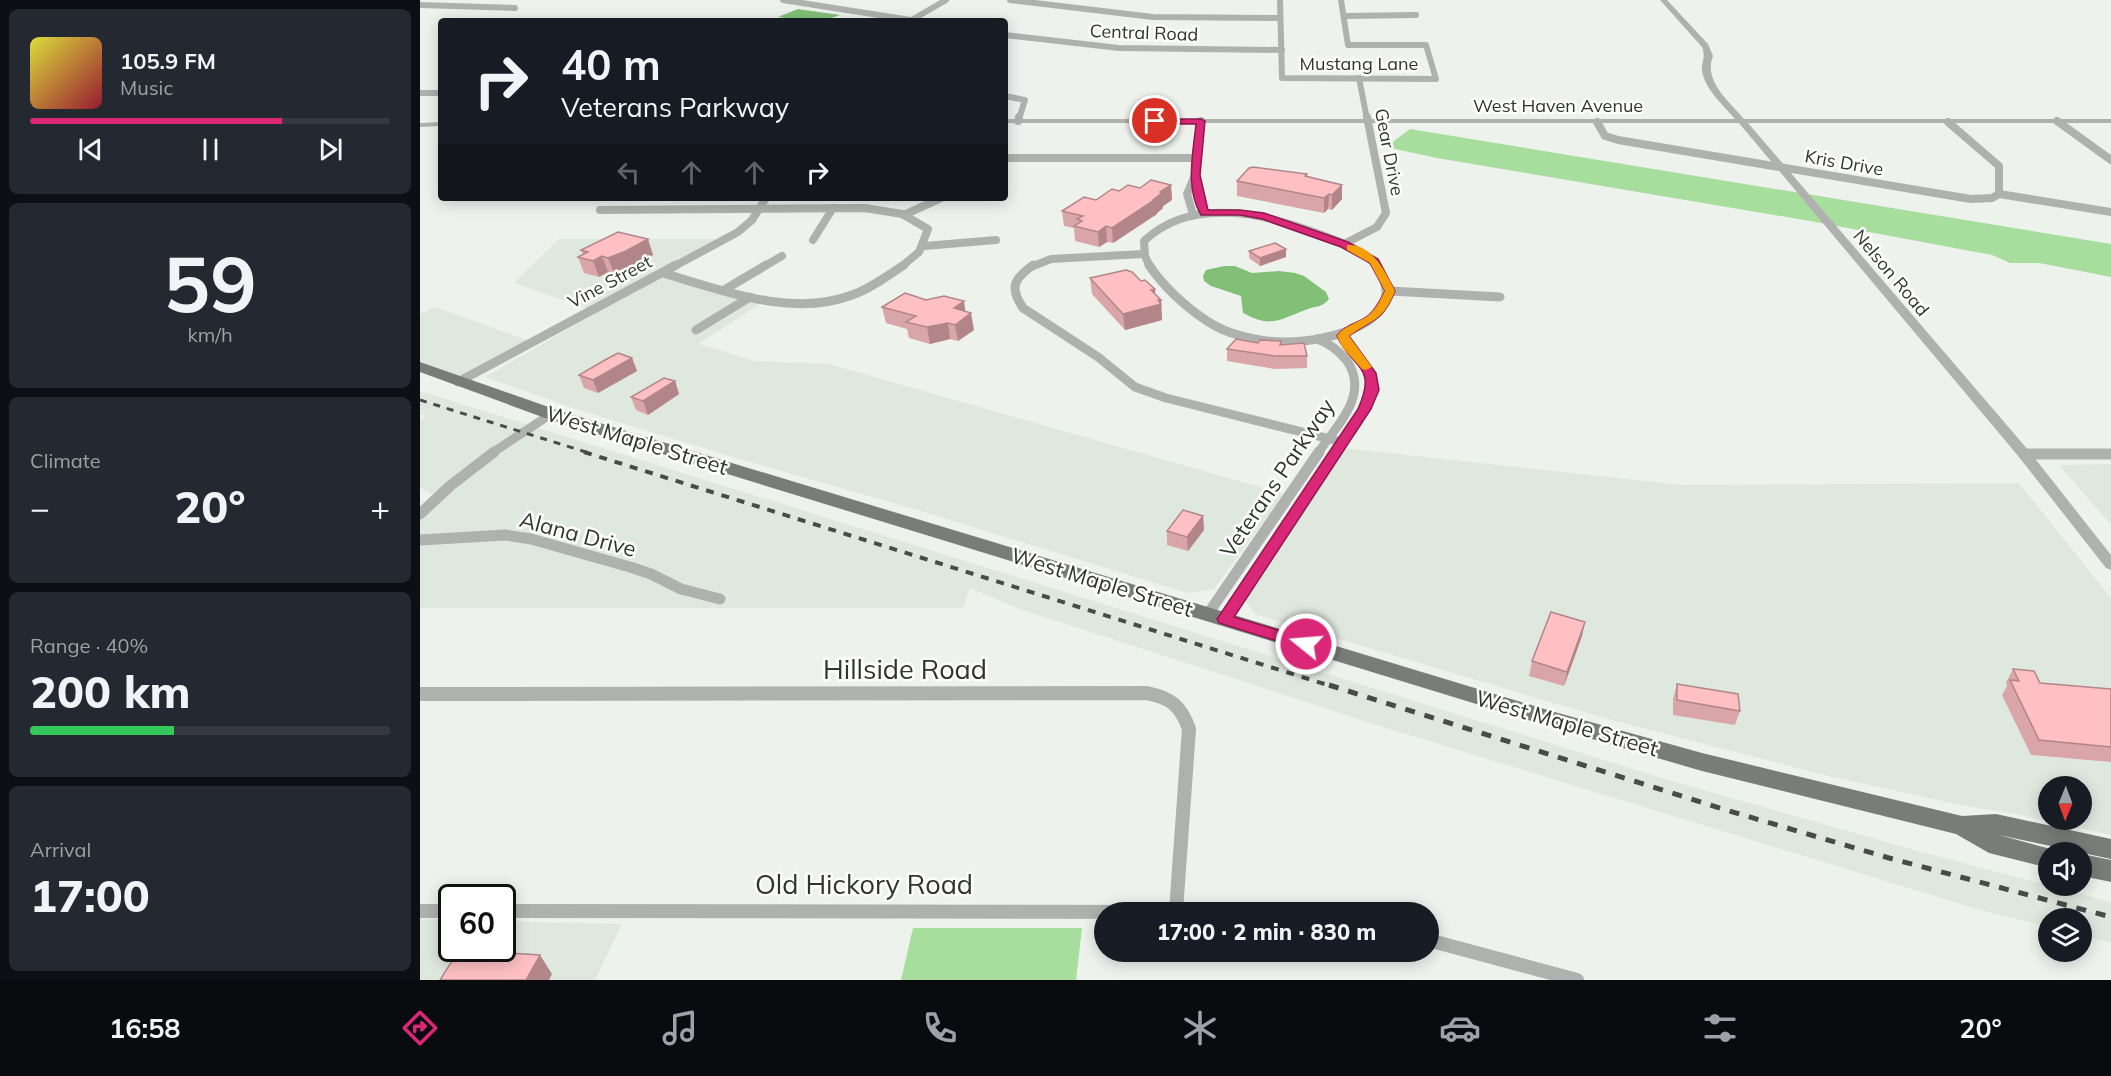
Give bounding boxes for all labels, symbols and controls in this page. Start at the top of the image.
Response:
street label: Central Road [1089,19,1199,46]
text: 40 m [561,38,661,91]
icon: right [462,42,540,120]
text: 105.9 FM [120,47,216,75]
street label: Mustang Lane [1300,52,1418,75]
text: Music [120,75,173,100]
text: Veterans Parkway [561,90,789,124]
street label: West Haven Avenue [1473,94,1643,117]
pin [1129,95,1180,146]
icon: arrive [1138,104,1171,137]
street label: Gear Drive [1370,106,1409,198]
icon: previous [74,133,107,166]
icon: pause [194,133,227,166]
icon: next [314,133,347,166]
street label: Kris Drive [1803,144,1885,181]
icon: left [612,156,645,189]
icon: ahead [675,156,708,189]
icon: ahead [738,156,771,189]
icon: right [801,156,834,189]
street label: Nelson Road [1848,225,1934,321]
text: 59 [163,234,257,332]
street label: Vine Street [564,250,656,313]
text: km/h [187,322,233,347]
street label: Veterans Parkway [1213,393,1341,563]
street label: West Maple Street [543,399,731,481]
text: Climate [30,448,101,473]
text: 20° [174,478,246,534]
text: − [30,487,50,528]
text: + [370,487,390,528]
street label: Alana Drive [517,505,639,563]
street label: West Maple Street [1008,541,1196,623]
position arrow [1274,612,1338,676]
text: Range · 40% [30,633,148,658]
street label: Hillside Road [823,652,987,686]
text: 200 km [30,663,191,719]
street label: West Maple Street [1473,684,1662,763]
north arrow [2038,776,2092,830]
map controls [2038,776,2092,962]
text: Arrival [30,837,91,862]
button: sound [2038,842,2092,896]
text: 17:00 [30,867,150,923]
street label: Old Hickory Road [755,867,973,901]
speed limit sign: 60 [438,884,516,962]
button: layers [2038,908,2092,962]
text: 17:00 · 2 min · 830 m [1157,918,1376,946]
icon: directions [399,1007,441,1049]
icon: music [659,1007,701,1049]
icon: phone [919,1007,961,1049]
icon: climate [1179,1007,1221,1049]
icon: car [1439,1007,1481,1049]
icon: filters [1699,1007,1741,1049]
text: 16:58 [109,1011,181,1045]
text: 20° [1959,1011,2002,1045]

